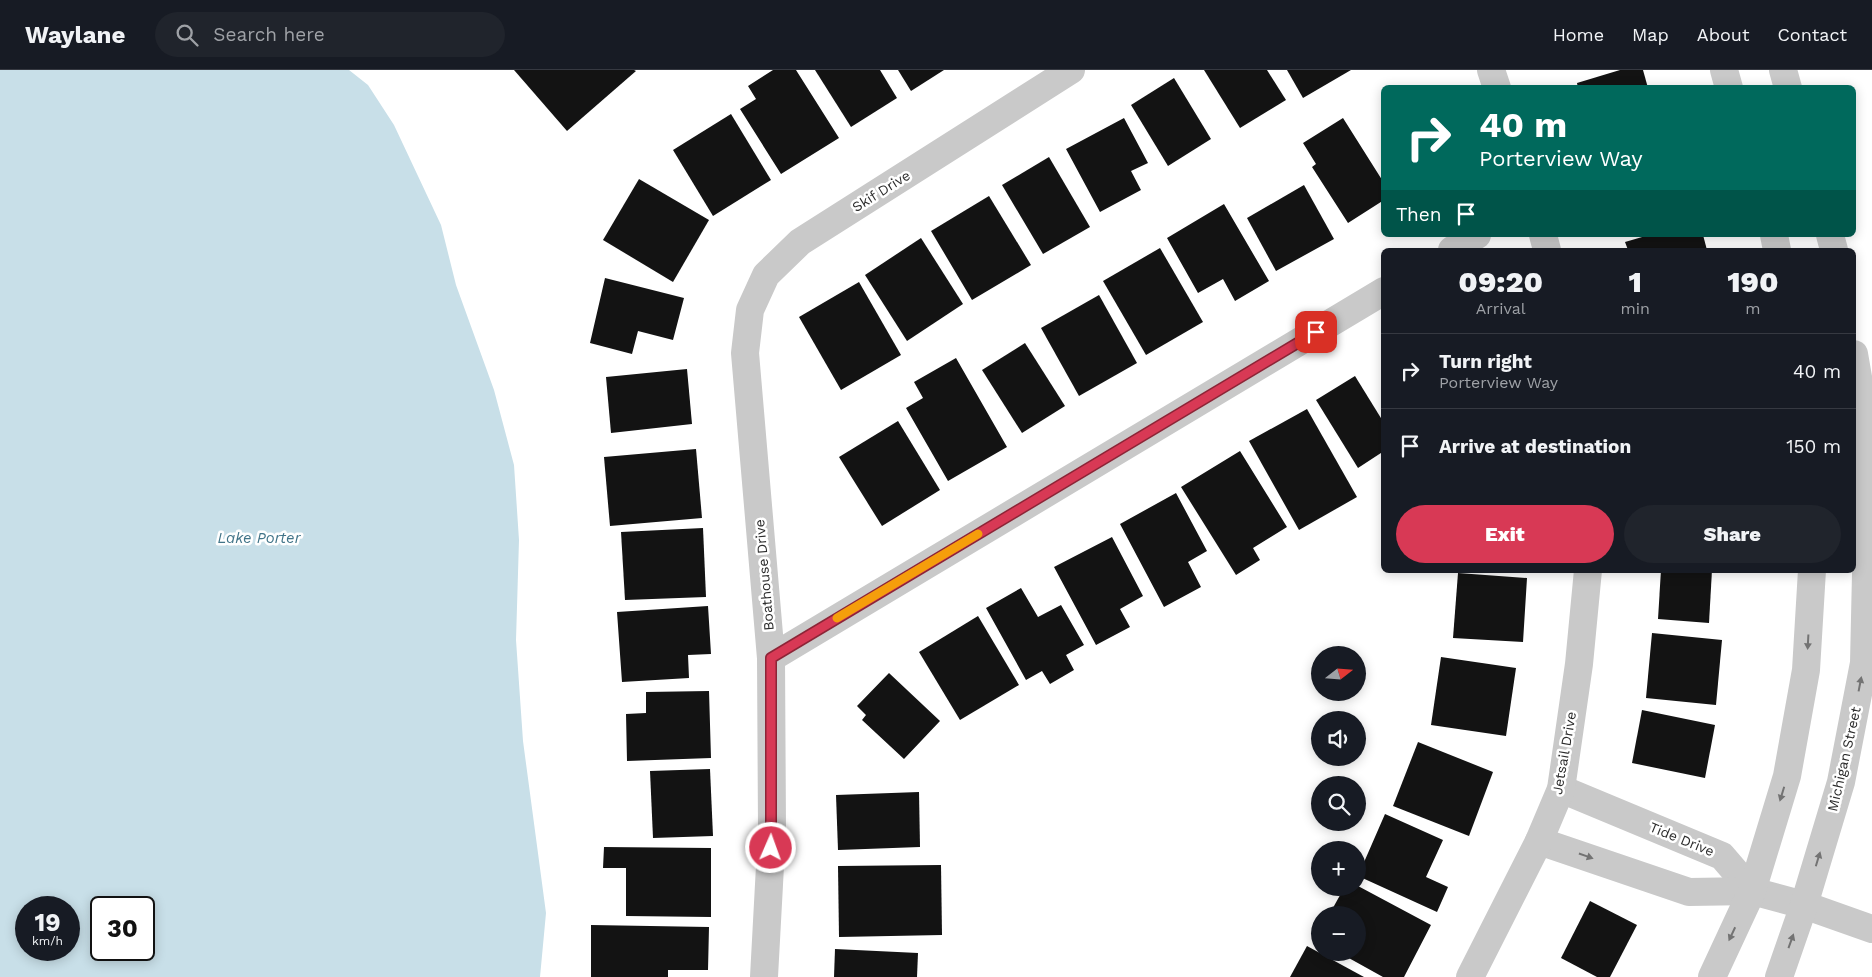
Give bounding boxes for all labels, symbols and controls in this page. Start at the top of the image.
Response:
search box [155,12,505,57]
text: Waylane [25,21,125,49]
icon: search [173,21,201,49]
text: Search here [213,23,325,46]
text: Home [1553,24,1604,45]
text: Map [1632,24,1669,45]
text: About [1697,24,1749,45]
text: Contact [1777,24,1847,45]
text: 40 m [1479,104,1567,146]
icon: right [1396,105,1461,170]
text: Porterview Way [1479,146,1643,171]
street label: Skif Drive [849,167,913,215]
icon: arrive [1452,200,1480,228]
text: Then [1396,203,1442,226]
text: 09:20 [1458,264,1543,299]
text: 1 [1628,264,1642,299]
text: 190 [1727,264,1779,299]
text: Arrival [1476,299,1526,318]
text: min [1620,299,1650,318]
text: m [1745,299,1761,318]
pin [1295,311,1337,353]
icon: arrive [1302,318,1330,346]
text: Turn right [1439,350,1532,373]
icon: right [1396,357,1424,385]
text: 40 m [1793,360,1841,383]
text: Porterview Way [1439,373,1558,392]
icon: arrive [1396,432,1424,460]
text: Arrive at destination [1439,435,1631,458]
text: 150 m [1786,435,1841,458]
button: Exit [1396,505,1614,563]
button: Share [1624,505,1841,563]
street label: Boathouse Drive [751,519,777,631]
water label: Lake Porter [218,529,302,547]
one-way arrow [1803,634,1811,650]
north arrow [1311,646,1366,701]
map controls [1311,646,1366,961]
one-way arrow [1856,676,1864,691]
street label: Michigan Street [1824,705,1864,813]
street label: Jetsail Drive [1549,710,1579,796]
button: sound [1311,711,1366,766]
button: search [1311,776,1366,831]
one-way arrow [1777,787,1785,802]
street label: Tide Drive [1647,819,1717,859]
position arrow [744,821,796,873]
button: + [1311,841,1366,896]
one-way arrow [1815,851,1823,866]
one-way arrow [1578,853,1593,861]
speed limit sign: 30 [90,896,155,961]
button: − [1311,906,1366,961]
text: 19 [34,908,61,937]
one-way arrow [1727,927,1735,941]
one-way arrow [1787,933,1795,948]
text: km/h [32,934,63,948]

